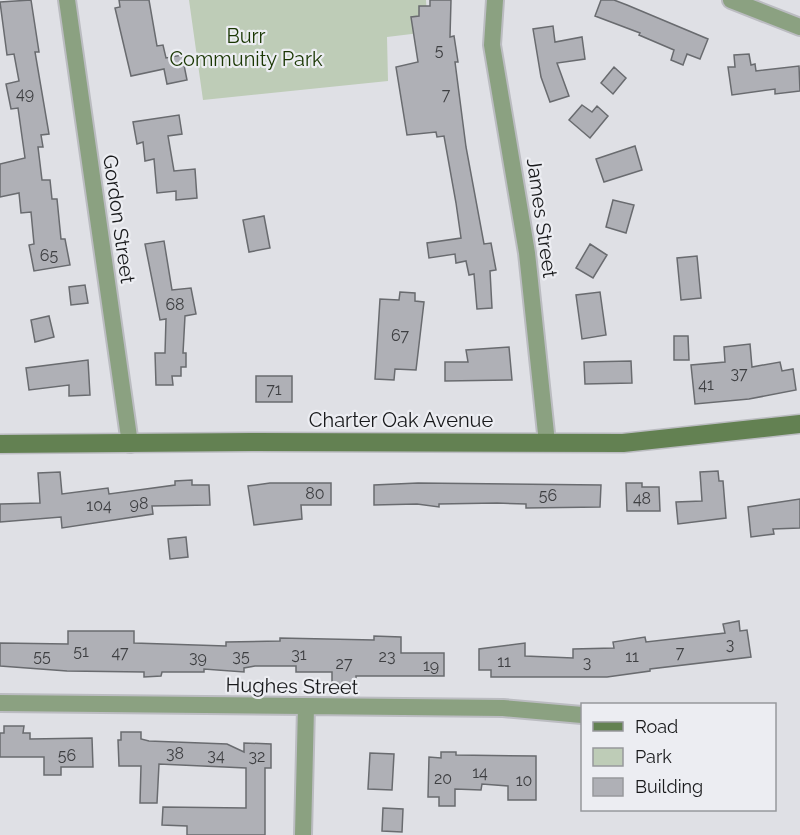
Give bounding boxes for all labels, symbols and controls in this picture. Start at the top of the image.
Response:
park label: Burr Community Park [169,24,323,71]
house number: 5 [435,41,444,60]
house number: 49 [16,84,34,103]
house number: 7 [442,85,451,104]
street label: Gordon Street [98,153,140,285]
street label: James Street [522,157,562,280]
house number: 65 [40,246,58,265]
house number: 68 [165,295,185,314]
house number: 67 [391,326,410,345]
house number: 37 [730,364,748,383]
house number: 41 [698,375,714,394]
house number: 71 [266,380,282,399]
street label: Charter Oak Avenue [309,408,493,432]
house number: 80 [305,484,325,503]
house number: 56 [539,486,557,505]
house number: 48 [633,489,651,508]
house number: 98 [130,494,148,513]
house number: 104 [86,496,112,515]
house number: 3 [726,635,734,654]
house number: 51 [73,642,89,661]
house number: 47 [111,643,129,662]
house number: 7 [676,643,685,662]
house number: 31 [291,645,307,664]
house number: 55 [33,647,51,666]
house number: 35 [232,647,250,666]
house number: 23 [379,647,395,666]
house number: 11 [625,647,639,666]
house number: 39 [189,648,207,667]
house number: 11 [497,652,511,671]
house number: 3 [583,653,591,672]
house number: 27 [336,654,353,673]
house number: 19 [423,656,439,675]
street label: Hughes Street [225,673,359,699]
legend [581,703,776,811]
text: Road [635,716,678,737]
house number: 38 [166,744,184,763]
house number: 56 [58,746,76,765]
house number: 34 [207,746,225,765]
text: Park [635,746,672,767]
house number: 32 [249,747,265,766]
house number: 14 [472,763,488,782]
house number: 20 [434,769,452,788]
house number: 10 [516,771,532,790]
text: Building [635,776,703,797]

